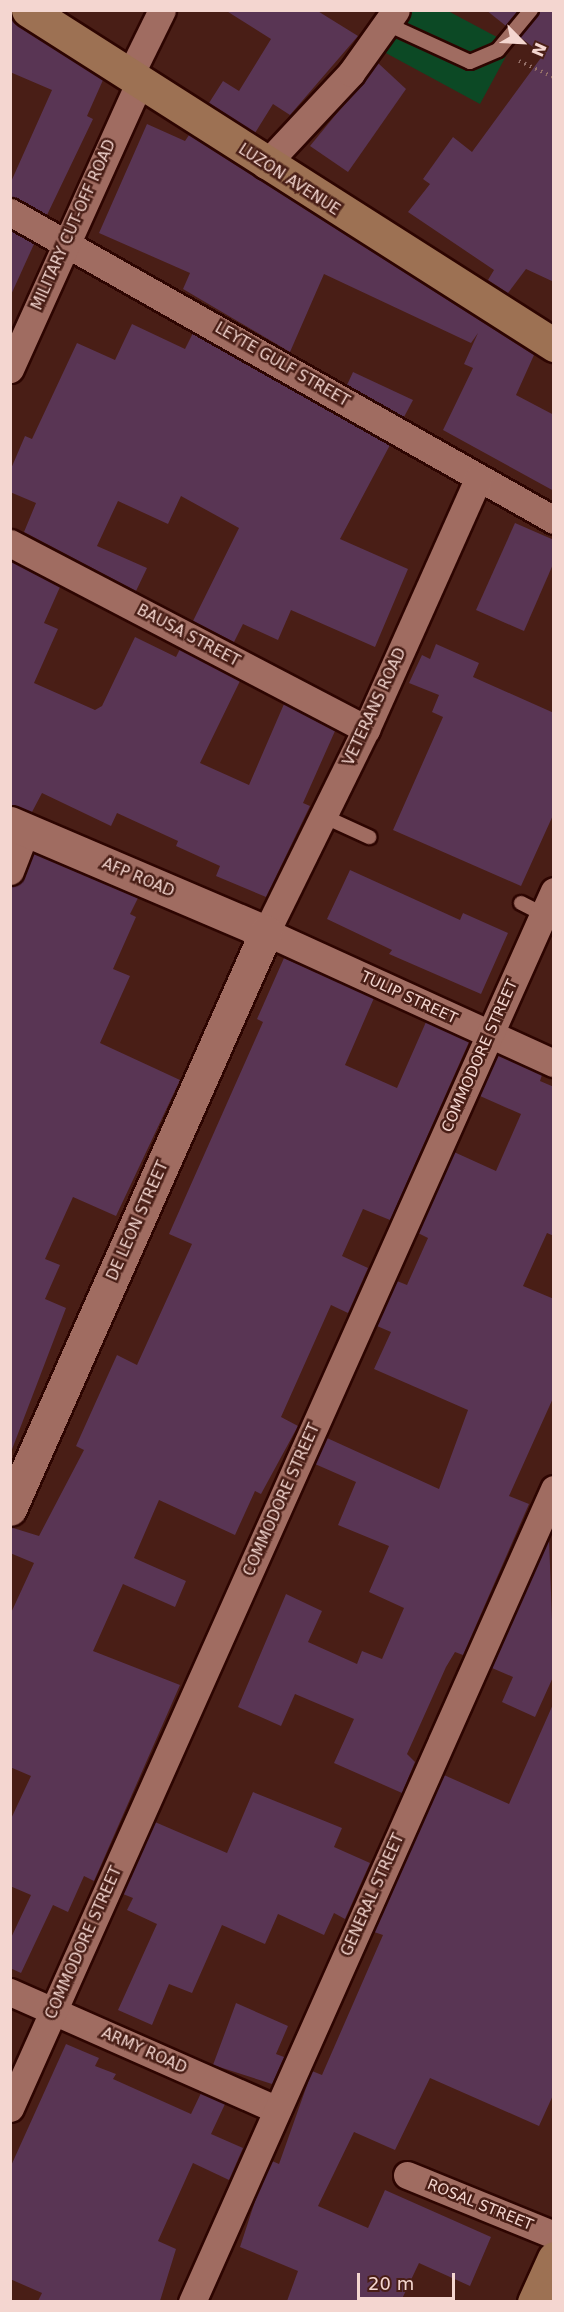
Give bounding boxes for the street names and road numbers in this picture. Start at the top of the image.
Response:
street label: MILITARY CUT-OFF ROAD [28,137,120,313]
street label: LUZON AVENUE [235,141,343,219]
street label: LEYTE GULF STREET [212,319,352,411]
street label: BAUSA STREET [134,601,242,671]
street label: VETERANS ROAD [340,645,410,769]
street label: AFP ROAD [99,855,177,901]
street label: TULIP STREET [358,968,460,1028]
street label: COMMODORE STREET [438,977,522,1135]
street label: DE LEON STREET [104,1159,172,1283]
street label: COMMODORE STREET [240,1421,324,1579]
street label: GENERAL STREET [338,1831,408,1959]
street label: COMMODORE STREET [42,1864,126,2022]
street label: ARMY ROAD [99,2024,189,2078]
street label: ROSAL STREET [424,2176,536,2234]

